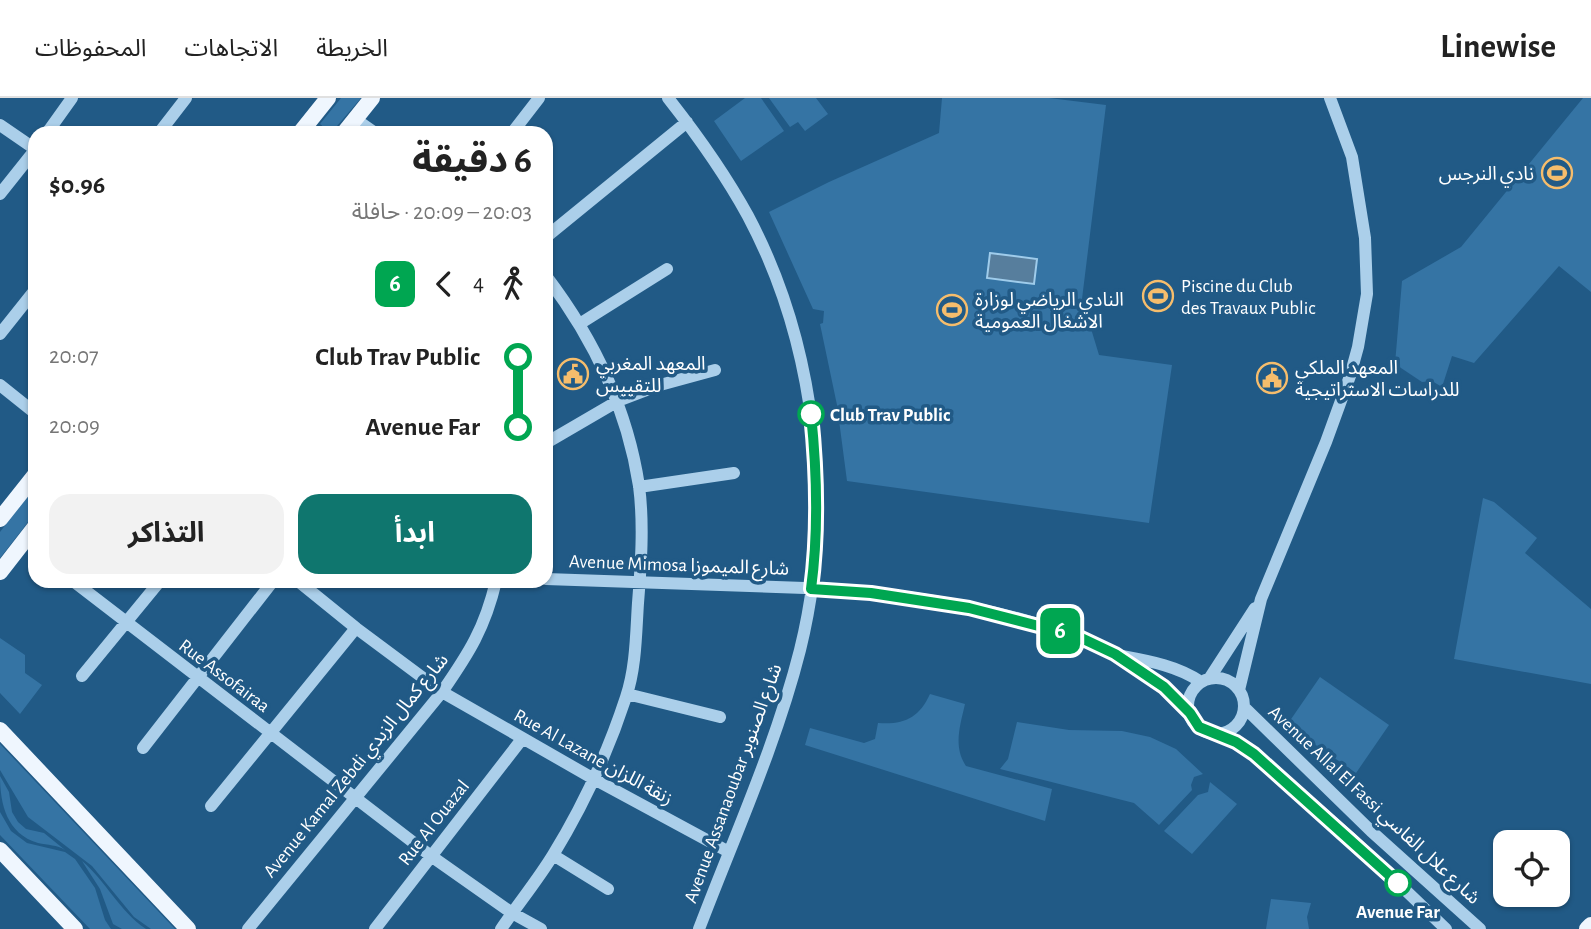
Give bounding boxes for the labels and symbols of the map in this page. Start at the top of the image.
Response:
sports icon: نادي النرجس [1540,156,1574,190]
place label: نادي النرجس [1439,165,1534,188]
place label: Piscine du Club des Travaux Public [1181,277,1316,318]
sports icon: Piscine du Club des Travaux Public [1141,279,1175,313]
place label: النادي الرياضي لوزارة الاشغال العمومية [975,291,1124,333]
sports icon: النادي الرياضي لوزارة الاشغال العمومية [935,293,969,327]
place label: المعهد المغربي للتقييس [596,355,706,397]
public building icon: المعهد المغربي للتقييس [556,357,590,391]
place label: المعهد الملكي للدراسات الاستراتيجية [1295,359,1460,401]
public building icon: المعهد الملكي للدراسات الاستراتيجية [1255,361,1289,395]
marker: Club Trav Public [798,401,824,427]
place label: Club Trav Public [830,406,951,425]
street label: Avenue Mimosa شارع الميموزا [568,552,789,582]
line badge: 6 [1037,608,1083,654]
street label: Rue Assofairaa [175,636,273,716]
street label: Avenue Kamal Zebdi شارع كمال الزبدي [260,651,456,884]
street label: Avenue Assanaoubar شارع الصنوبر [681,661,788,907]
street label: Avenue Allal El Fassi شارع علال الفاسي [1262,702,1483,911]
street label: Rue Al Lazane زنقة اللزان [510,706,676,810]
street label: Rue Al Ouazal [395,777,473,869]
marker: Avenue Far [1385,870,1411,896]
place label: Avenue Far [1356,903,1440,922]

